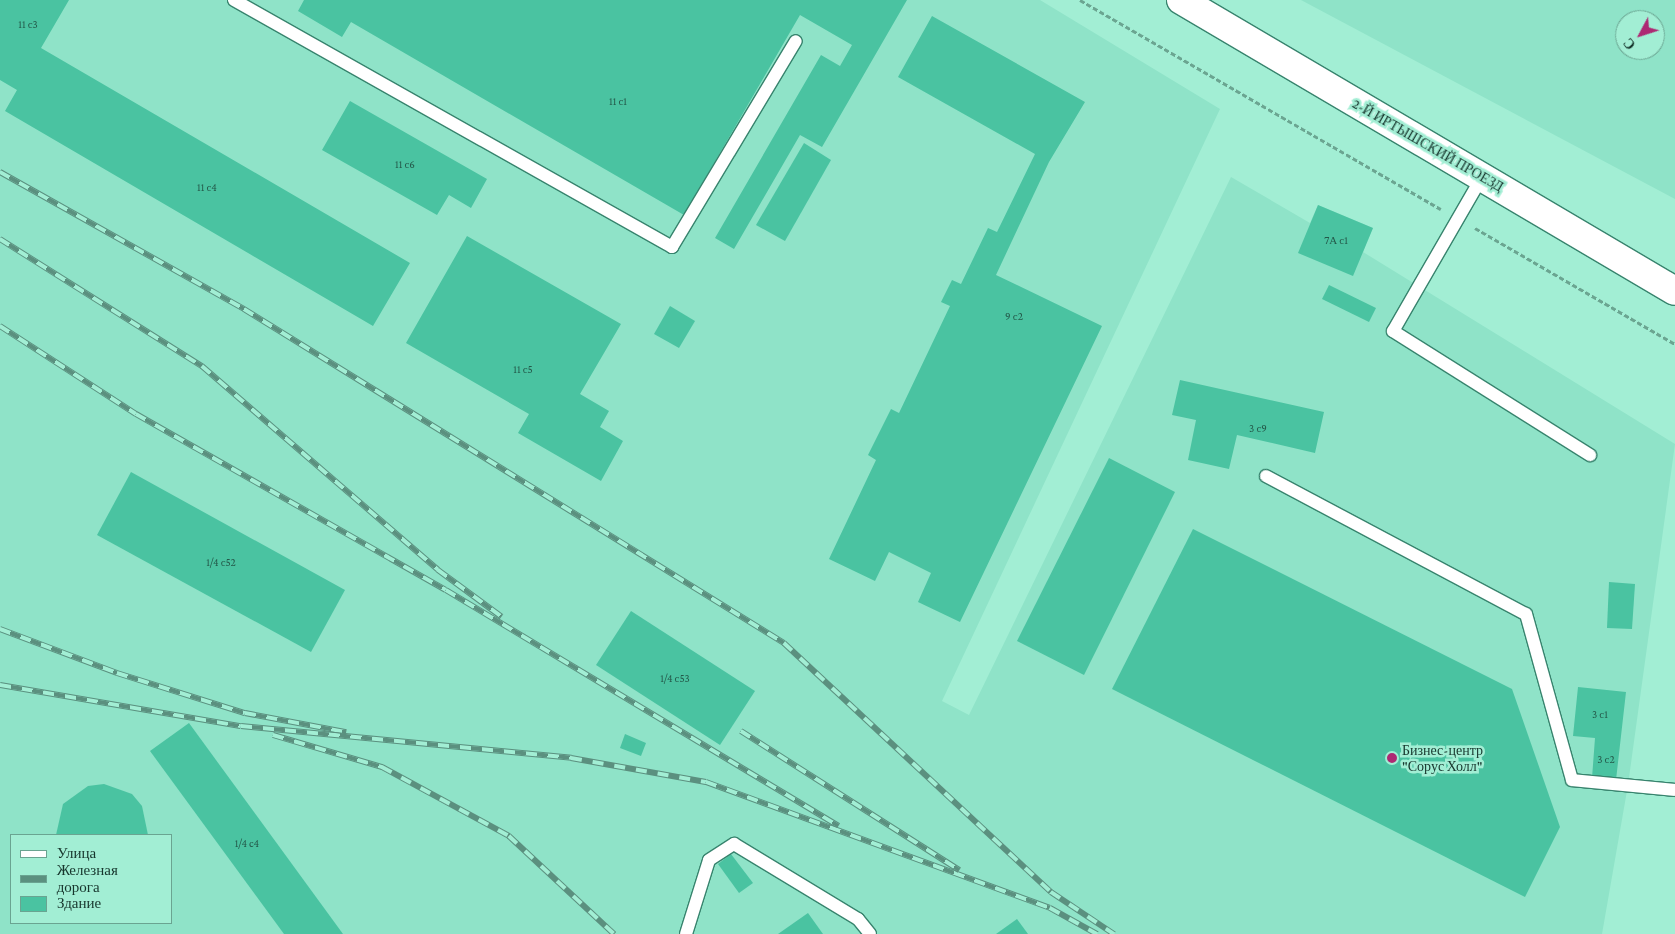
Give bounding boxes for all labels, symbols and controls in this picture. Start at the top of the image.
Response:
north arrow [1615,10,1665,60]
house number: 11 с3 [18,17,38,31]
text: С [1620,35,1639,53]
house number: 11 с1 [609,94,627,108]
street label: 2-Й ИРТЫШСКИЙ ПРОЕЗД [1349,95,1507,195]
house number: 11 с6 [395,157,415,171]
house number: 11 с4 [197,180,217,194]
house number: 7А с1 [1324,233,1348,247]
house number: 9 с2 [1005,309,1023,323]
house number: 11 с5 [513,362,533,376]
house number: 3 с9 [1249,421,1267,435]
house number: 1/4 с52 [206,555,236,569]
house number: 1/4 с53 [660,671,690,685]
house number: 3 с1 [1592,707,1608,721]
place label: Бизнес-центр "Сорус Холл" [1402,742,1483,774]
marker: Бизнес-центр "Сорус Холл" [1386,752,1398,764]
house number: 3 с2 [1597,752,1615,766]
legend [10,834,172,924]
house number: 1/4 c4 [235,836,259,850]
text: Улица [57,845,96,861]
text: Железная дорога [57,862,118,895]
text: Здание [57,895,101,911]

